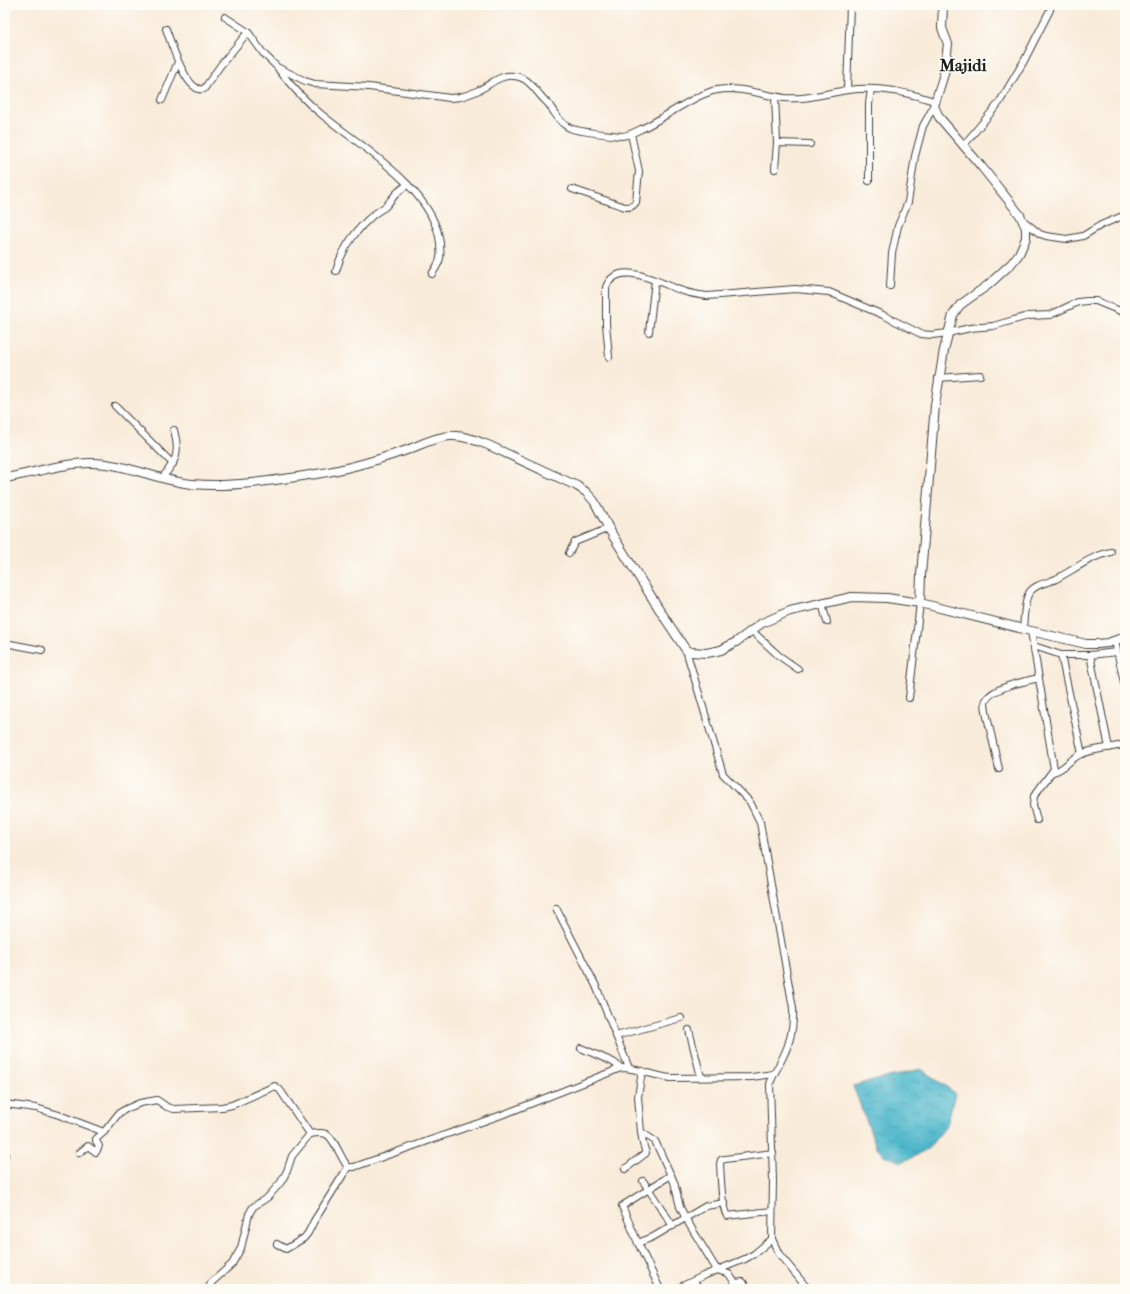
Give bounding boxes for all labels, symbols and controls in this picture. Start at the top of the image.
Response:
district label: Majidi [939,55,987,75]

